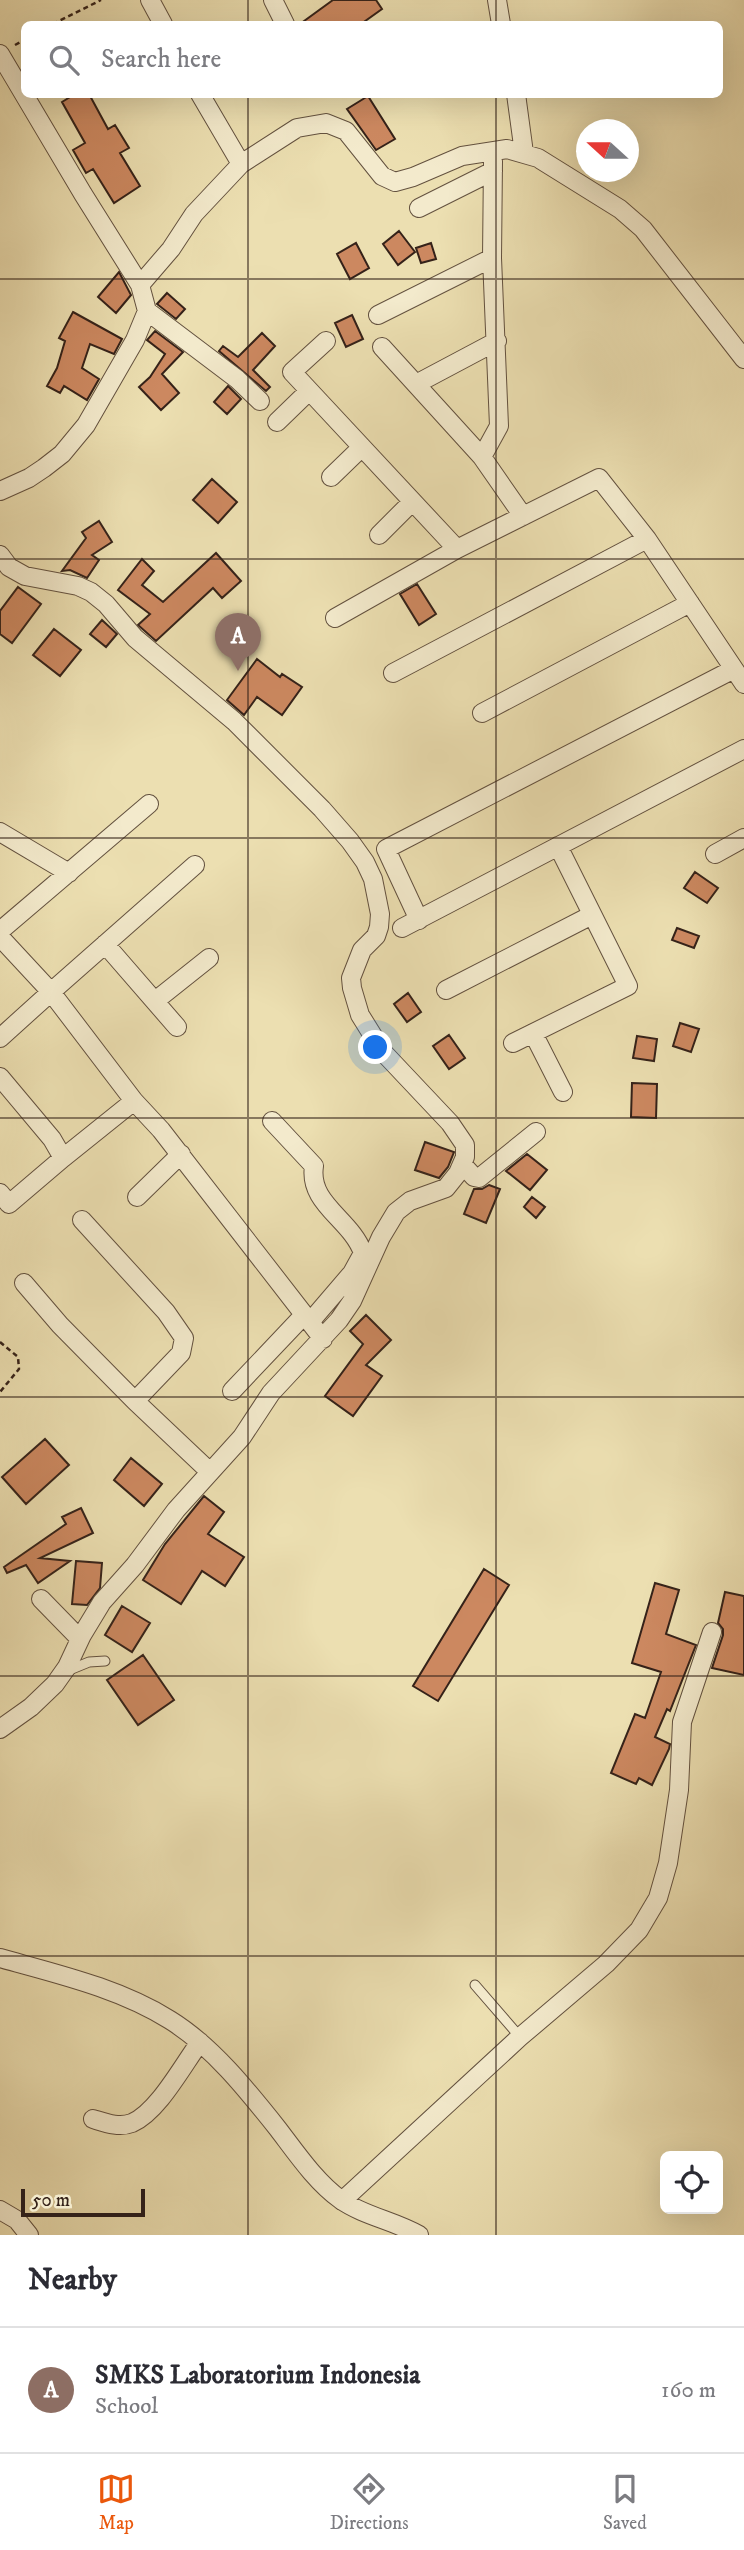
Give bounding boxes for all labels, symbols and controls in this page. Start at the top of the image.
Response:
search box [21,21,723,98]
icon: search [45,41,83,79]
text: Search here [101,43,221,76]
north arrow [576,119,639,182]
pin: A [215,613,261,671]
your location [358,1030,392,1064]
map controls [660,2151,723,2214]
button: locate [660,2151,723,2214]
scale bar [21,2186,145,2218]
text: 50 m [32,2189,70,2212]
text: Nearby [28,2262,117,2299]
text: SMKS Laboratorium Indonesia [95,2359,420,2392]
text: A [44,2376,58,2405]
text: 160 m [661,2376,716,2405]
text: School [95,2392,158,2421]
tab: Map [97,2470,135,2535]
tab: Directions [330,2470,409,2535]
tab: Saved [603,2470,647,2535]

